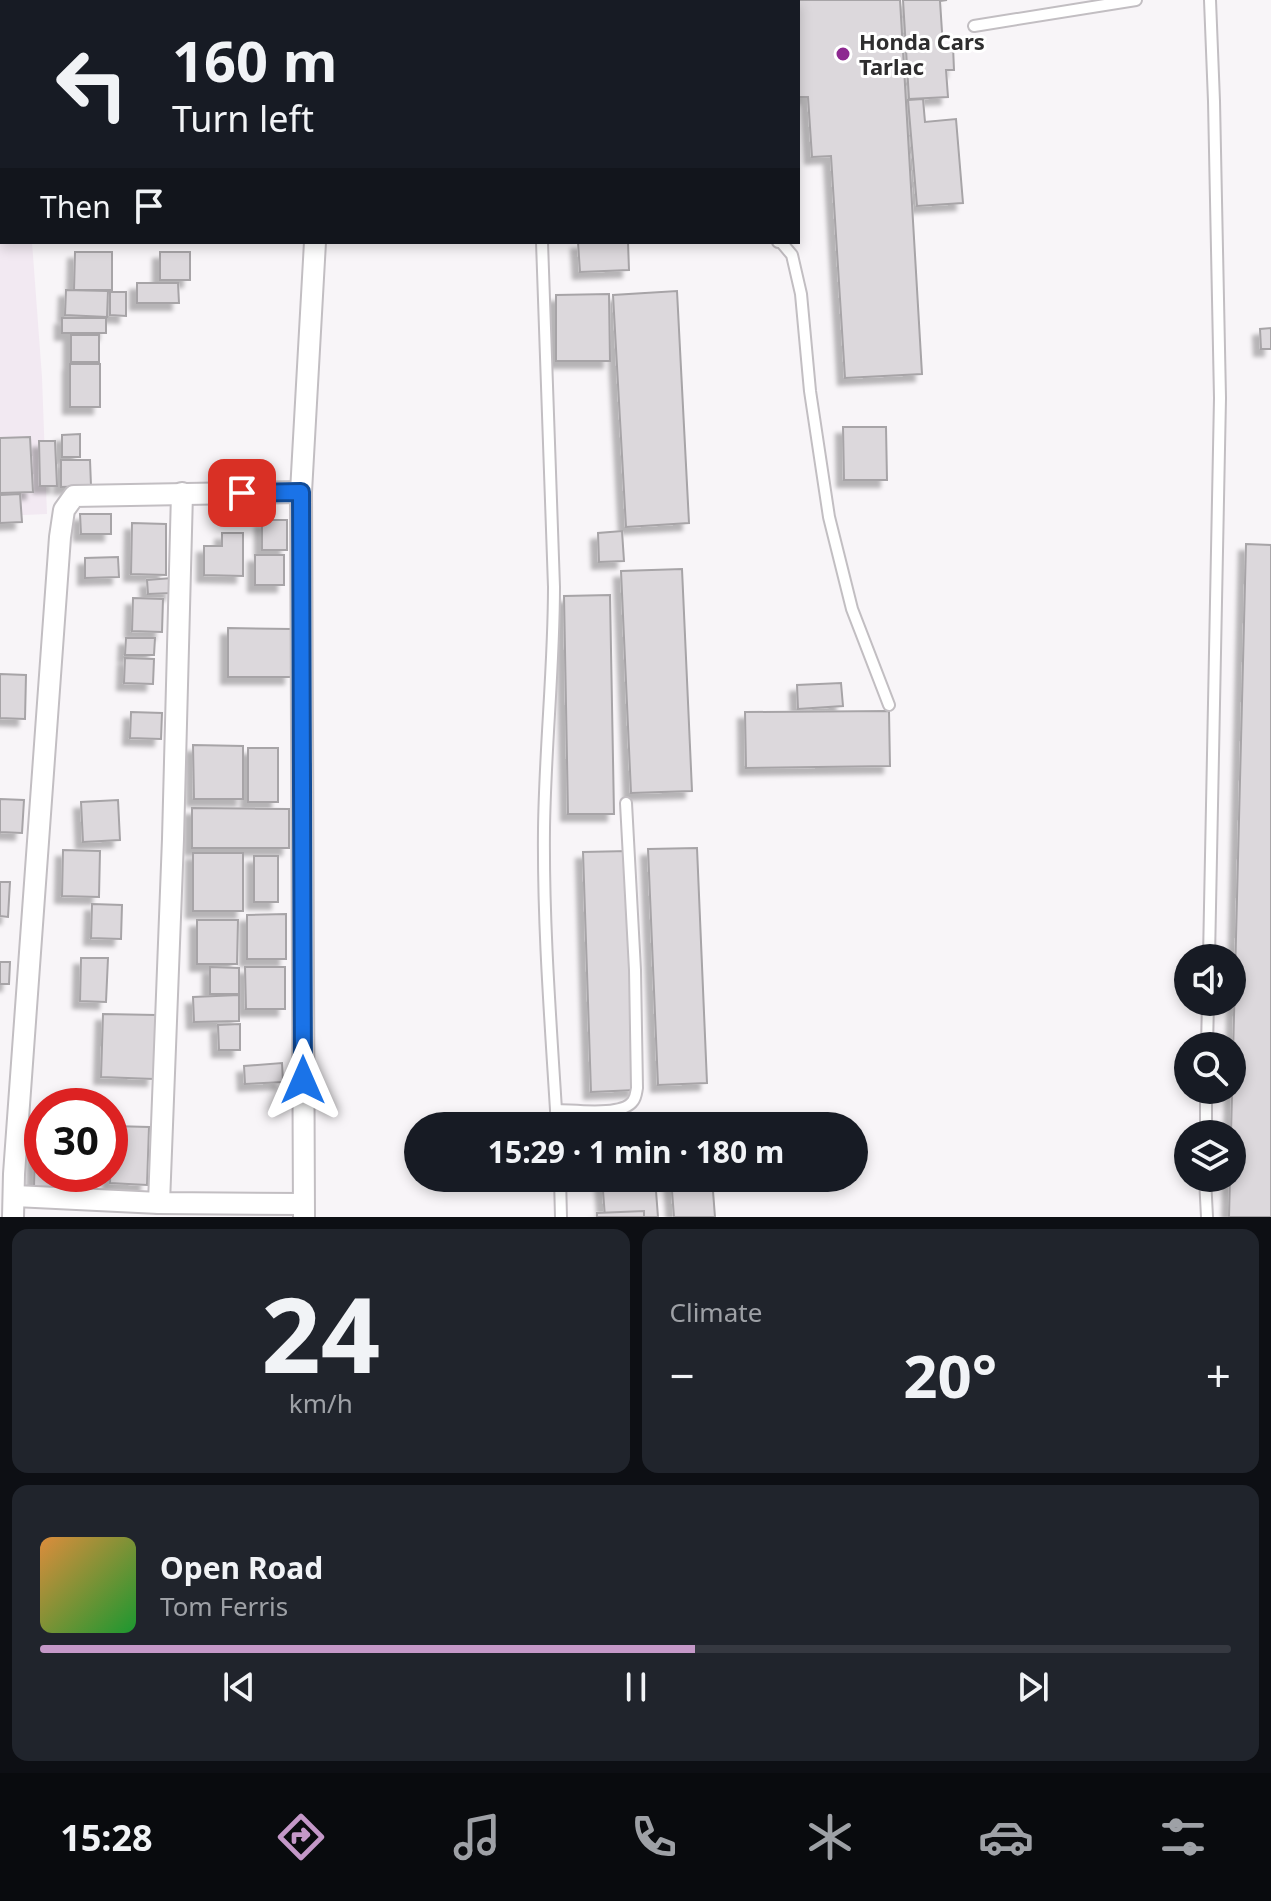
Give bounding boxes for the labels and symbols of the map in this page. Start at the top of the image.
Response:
place label: Honda Cars Tarlac [859,26,985,81]
marker: Honda Cars Tarlac [834,45,852,63]
pin [208,459,276,527]
position arrow [261,1038,345,1122]
speed limit sign: 30 [24,1088,128,1192]

